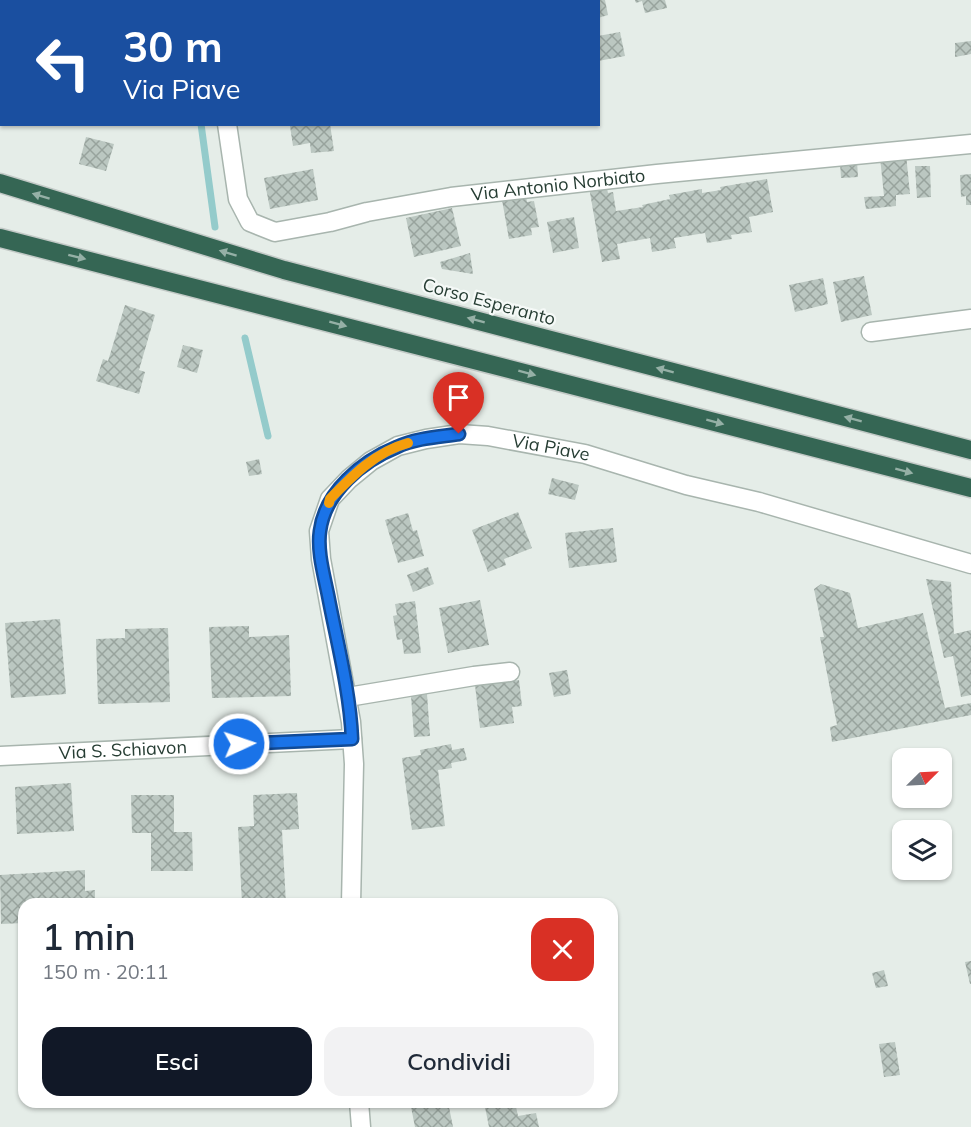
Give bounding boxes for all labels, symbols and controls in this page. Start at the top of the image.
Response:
text: 30 m [123,20,223,73]
icon: left [24,24,102,102]
text: Via Piave [123,72,240,106]
street label: Via Antonio Norbiato [470,163,646,206]
one-way arrow [32,191,50,200]
one-way arrow [219,248,237,257]
one-way arrow [68,253,86,263]
street label: Corso Esperanto [420,273,558,330]
one-way arrow [467,315,485,325]
one-way arrow [329,320,347,329]
one-way arrow [656,364,674,374]
one-way arrow [518,369,536,378]
pin [433,372,484,434]
icon: arrive [442,381,475,414]
one-way arrow [844,414,862,423]
one-way arrow [706,417,724,427]
street label: Via Piave [510,429,592,466]
one-way arrow [895,466,913,476]
position arrow [207,712,271,776]
street label: Via S. Schiavon [58,735,187,764]
north arrow [892,748,952,808]
map controls [892,748,952,880]
button: layers [892,820,952,880]
text: 1 min [42,914,136,959]
button: close [531,918,594,981]
text: 150 m · 20:11 [42,959,168,984]
button: Esci [42,1027,312,1096]
button: Condividi [324,1027,594,1096]

